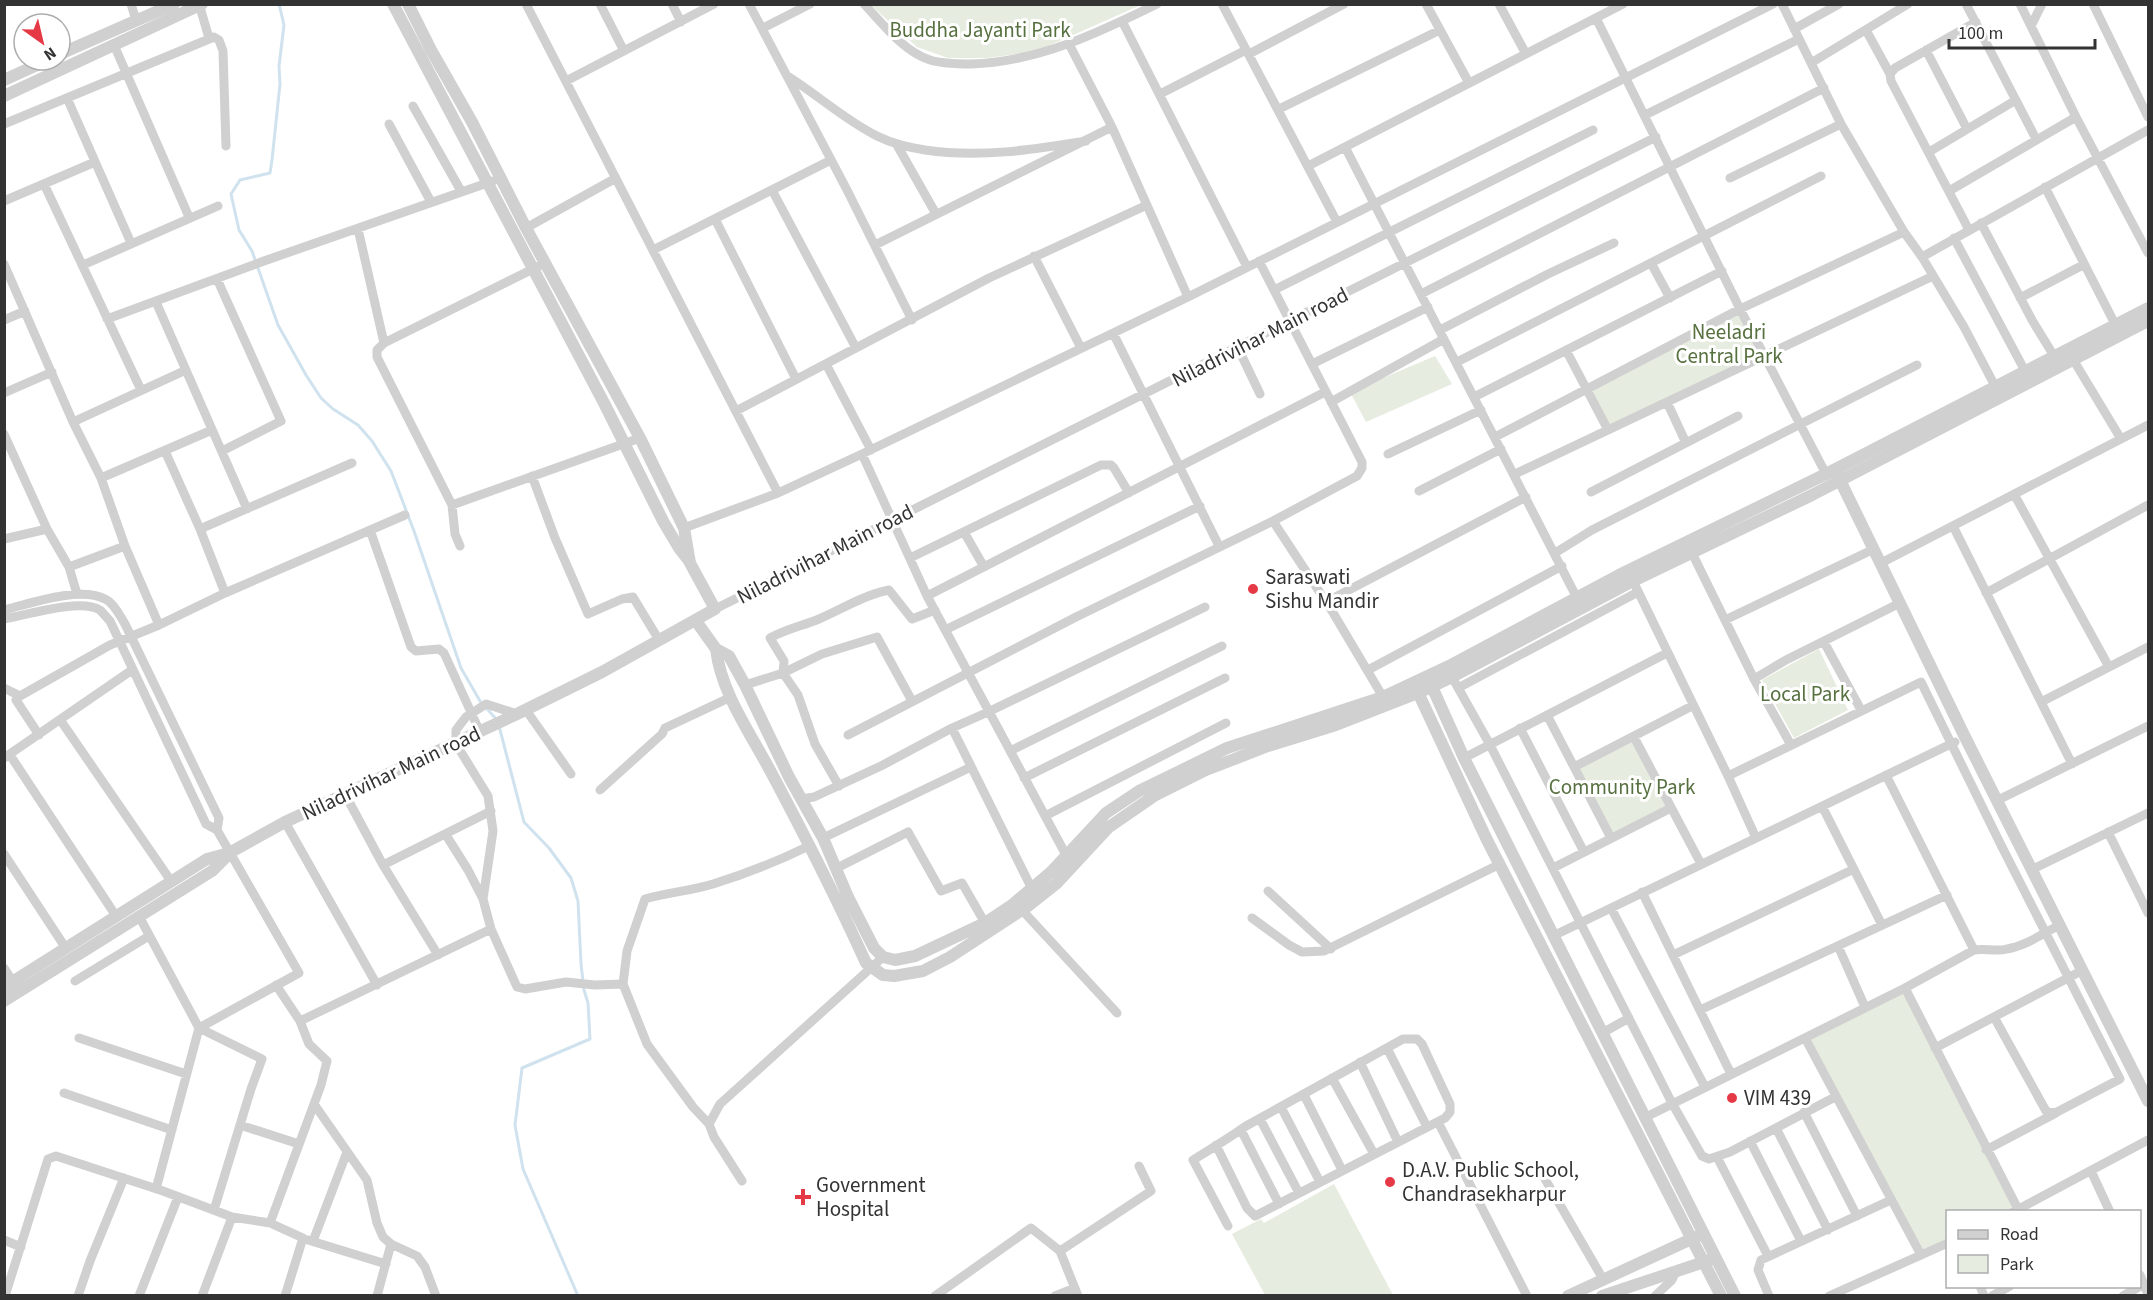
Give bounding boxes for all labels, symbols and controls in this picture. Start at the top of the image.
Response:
north arrow [12,12,72,72]
scale bar [1949,12,2094,50]
park label: Buddha Jayanti Park [889,15,1071,45]
text: 100 m [1958,21,2003,46]
text: N [39,42,60,66]
street label: Niladrivihar Main road [1167,280,1353,394]
park label: Neeladri Central Park [1675,317,1783,371]
street label: Niladrivihar Main road [732,497,918,611]
place label: Saraswati Sishu Mandir [1265,562,1379,616]
marker: Saraswati Sishu Mandir [1246,582,1260,596]
park label: Local Park [1760,679,1851,709]
street label: Niladrivihar Main road [297,718,485,828]
park label: Community Park [1549,772,1696,802]
place label: VIM 439 [1744,1083,1811,1113]
marker: VIM 439 [1725,1091,1739,1105]
place label: D.A.V. Public School, Chandrasekharpur [1402,1155,1579,1209]
place label: Government Hospital [816,1170,926,1224]
marker: D.A.V. Public School, Chandrasekharpur [1383,1175,1397,1189]
marker: Government Hospital [794,1188,812,1206]
legend [1946,1210,2141,1288]
text: Road [2000,1222,2039,1247]
text: Park [2000,1252,2034,1277]

